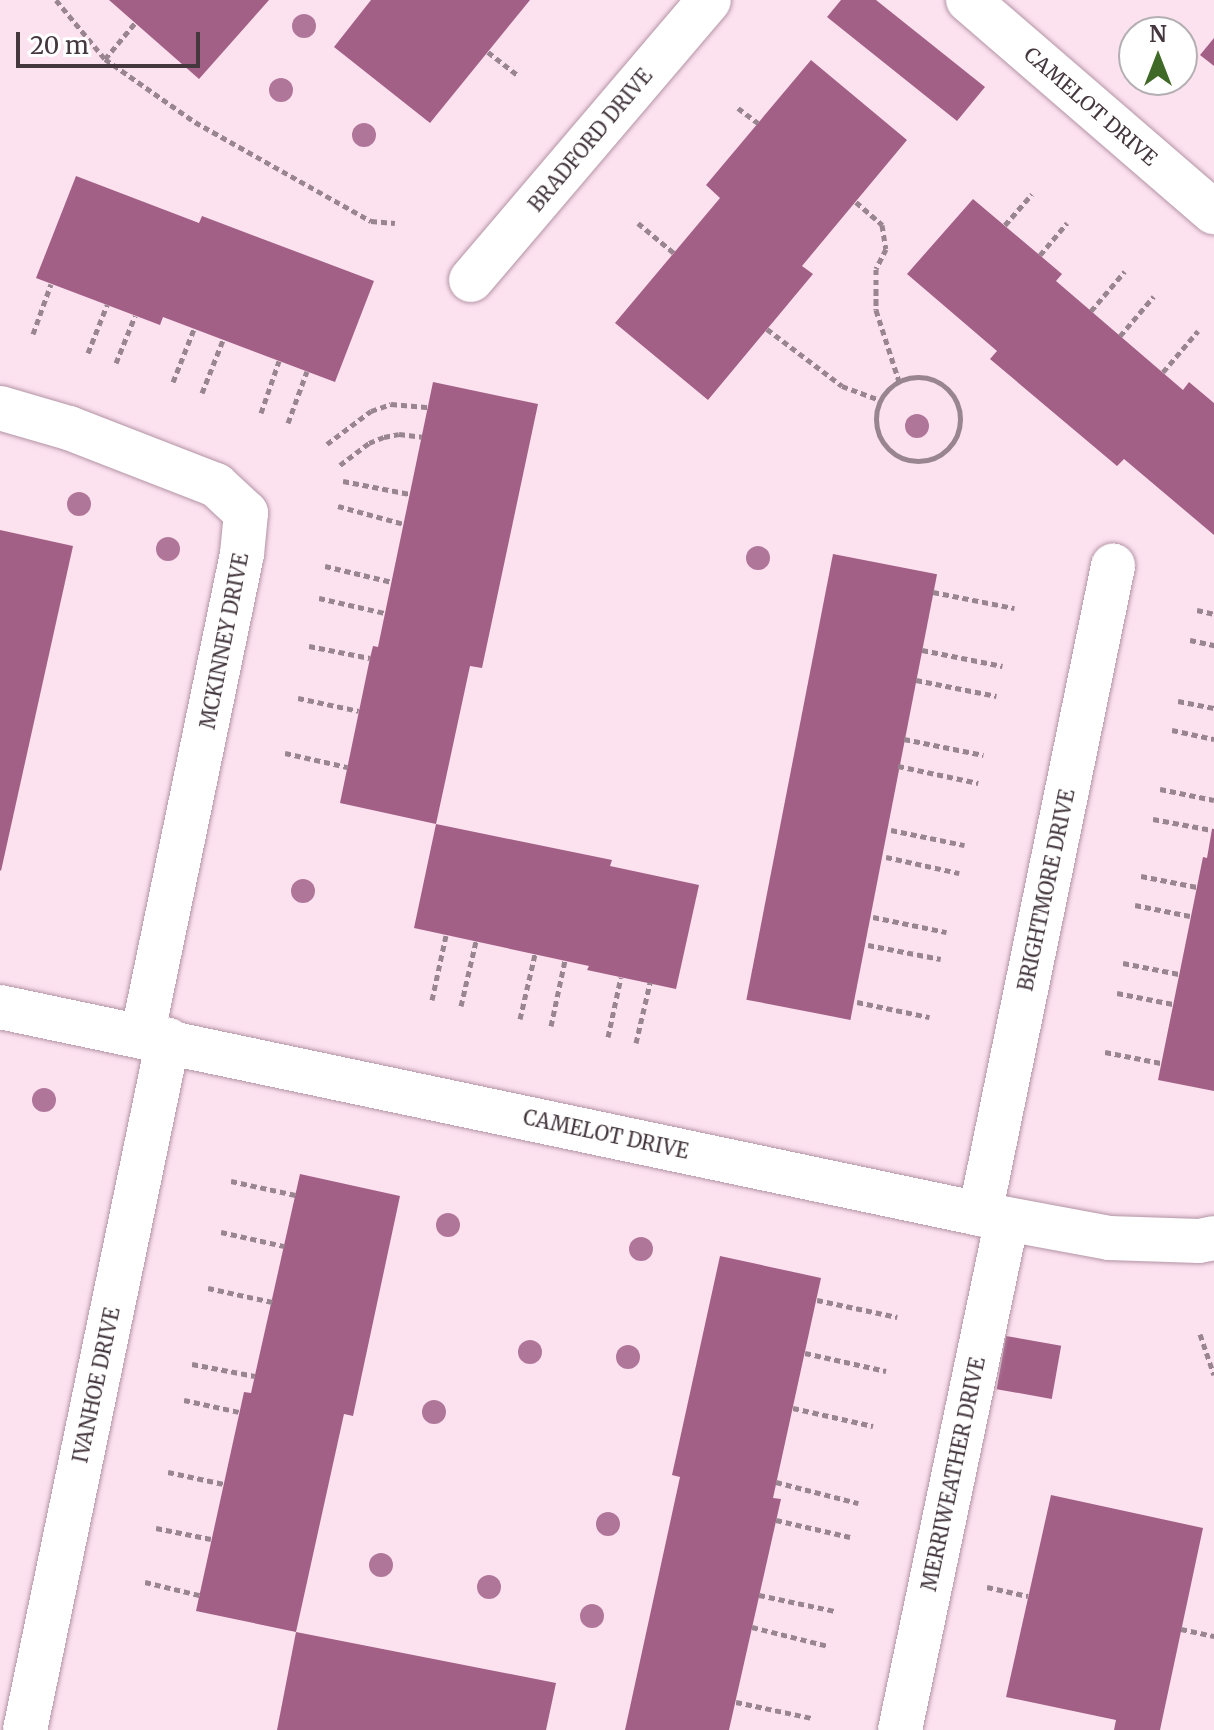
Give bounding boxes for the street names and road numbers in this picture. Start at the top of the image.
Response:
street label: CAMELOT DRIVE [1020,42,1162,170]
street label: BRADFORD DRIVE [523,64,657,216]
street label: MCKINNEY DRIVE [195,551,253,731]
street label: BRIGHTMORE DRIVE [1013,787,1079,993]
street label: CAMELOT DRIVE [521,1105,691,1163]
street label: IVANHOE DRIVE [68,1305,124,1465]
street label: MERRIWEATHER DRIVE [916,1355,990,1593]

